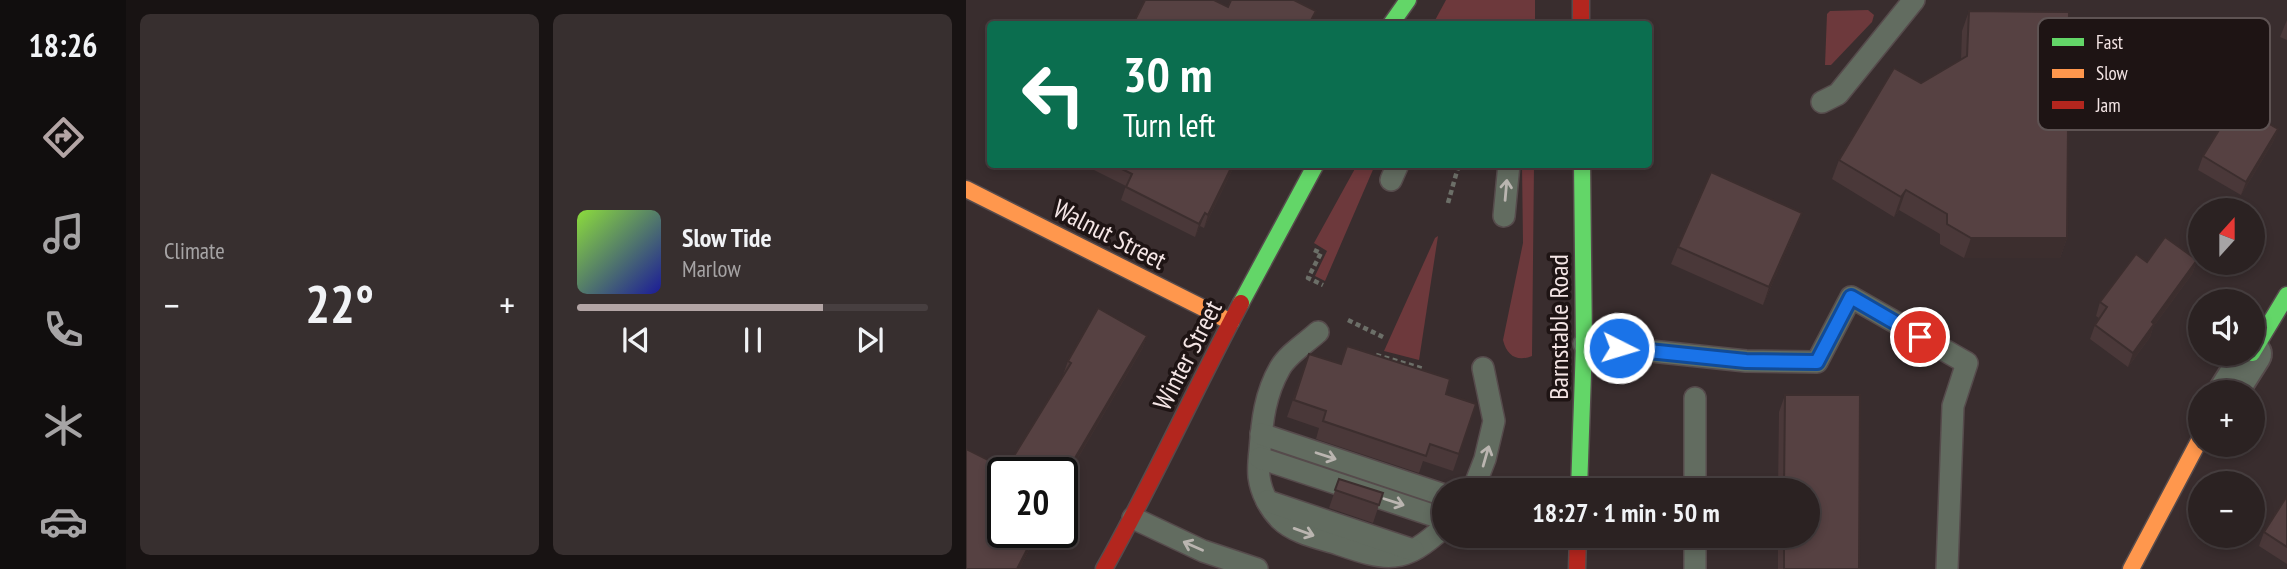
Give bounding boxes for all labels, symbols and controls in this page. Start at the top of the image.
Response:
legend [2038,18,2270,130]
text: 18:26 [28,24,98,66]
text: Fast [2096,30,2124,54]
text: 30 m [1123,42,1212,106]
icon: left [1008,49,1099,140]
text: Slow [2096,61,2129,85]
text: Jam [2095,93,2121,117]
text: Turn left [1123,104,1215,146]
icon: directions [39,113,88,162]
one-way arrow [1500,179,1513,202]
street label: Walnut Street [1048,192,1172,276]
north arrow [2188,198,2264,275]
map controls [2188,198,2265,548]
icon: music [39,209,88,258]
text: Slow Tide [682,221,772,254]
text: Climate [164,236,225,265]
text: Marlow [682,254,741,283]
street label: Barnstable Road [1542,254,1575,400]
text: 22° [305,270,374,337]
text: − [164,280,180,329]
text: + [499,280,515,329]
button: sound [2188,289,2265,366]
street label: Winter Street [1145,295,1229,415]
icon: phone [39,305,88,354]
pin [1890,307,1950,367]
position arrow [1582,311,1656,385]
icon: arrive [1901,318,1939,356]
icon: previous [617,321,655,359]
icon: pause [734,321,772,359]
icon: next [851,321,889,359]
button: + [2188,380,2265,457]
icon: climate [39,401,88,450]
one-way arrow [1480,445,1493,467]
one-way arrow [1315,451,1337,463]
speed limit sign: 20 [987,457,1078,548]
button: − [2188,471,2265,548]
text: 18:27 · 1 min · 50 m [1532,496,1720,529]
icon: car [39,497,88,546]
one-way arrow [1383,497,1405,510]
one-way arrow [1293,527,1314,539]
one-way arrow [1183,539,1205,552]

